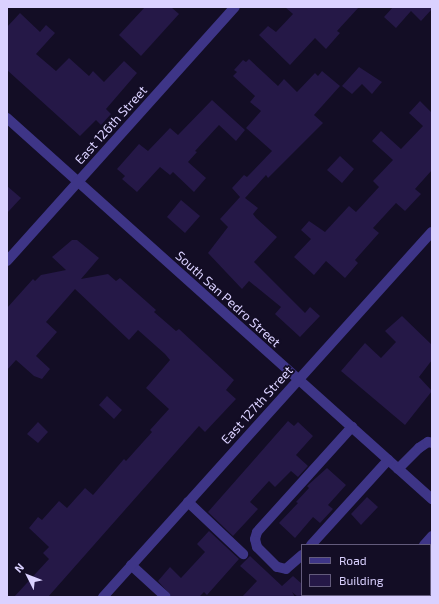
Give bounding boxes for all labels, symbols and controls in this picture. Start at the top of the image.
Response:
street label: East 126th Street [72,83,150,167]
street label: South San Pedro Street [172,248,284,350]
street label: East 127th Street [218,363,296,447]
legend [301,544,431,596]
text: Road [339,553,367,567]
north arrow [8,556,48,596]
text: N [11,560,26,575]
text: Building [339,573,383,587]

